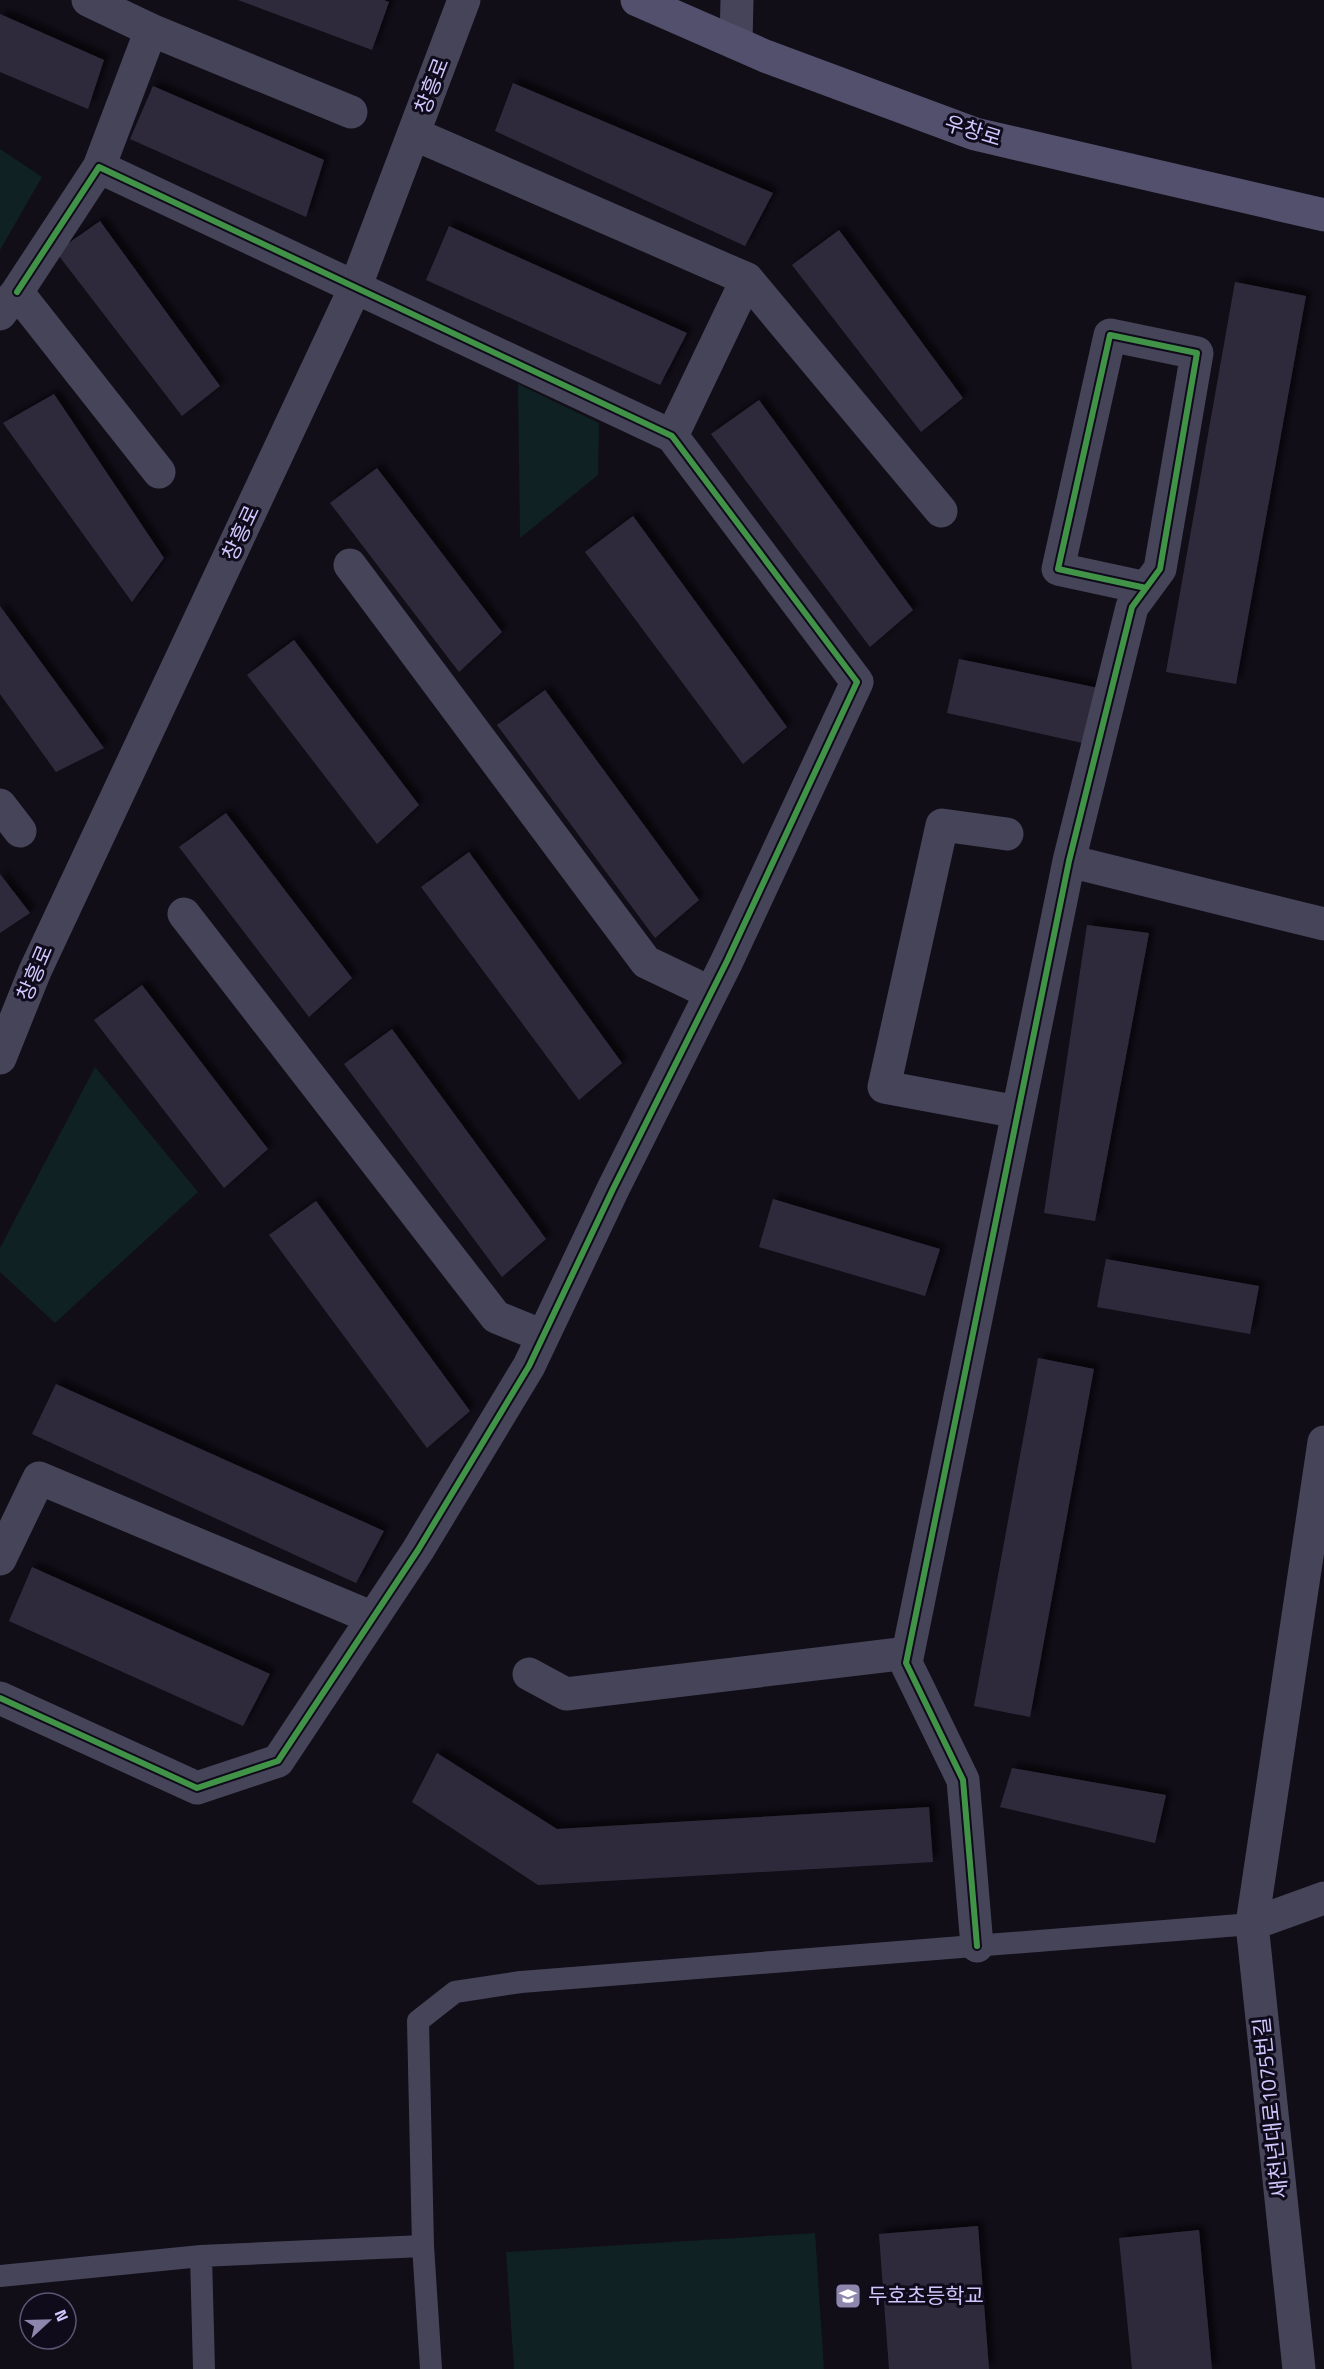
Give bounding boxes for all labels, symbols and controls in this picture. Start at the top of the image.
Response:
street label: 창흥로 [406,53,456,118]
street label: 우창로 [941,106,1006,154]
street label: 창흥로 [213,500,267,566]
street label: 창흥로 [8,940,60,1006]
street label: 새천년대로1075번길 [1245,2016,1295,2200]
place label: 두호초등학교 [868,2279,984,2311]
school or university icon: 두호초등학교 [833,2281,863,2311]
north arrow [18,2291,78,2351]
text: N [49,2306,75,2325]

